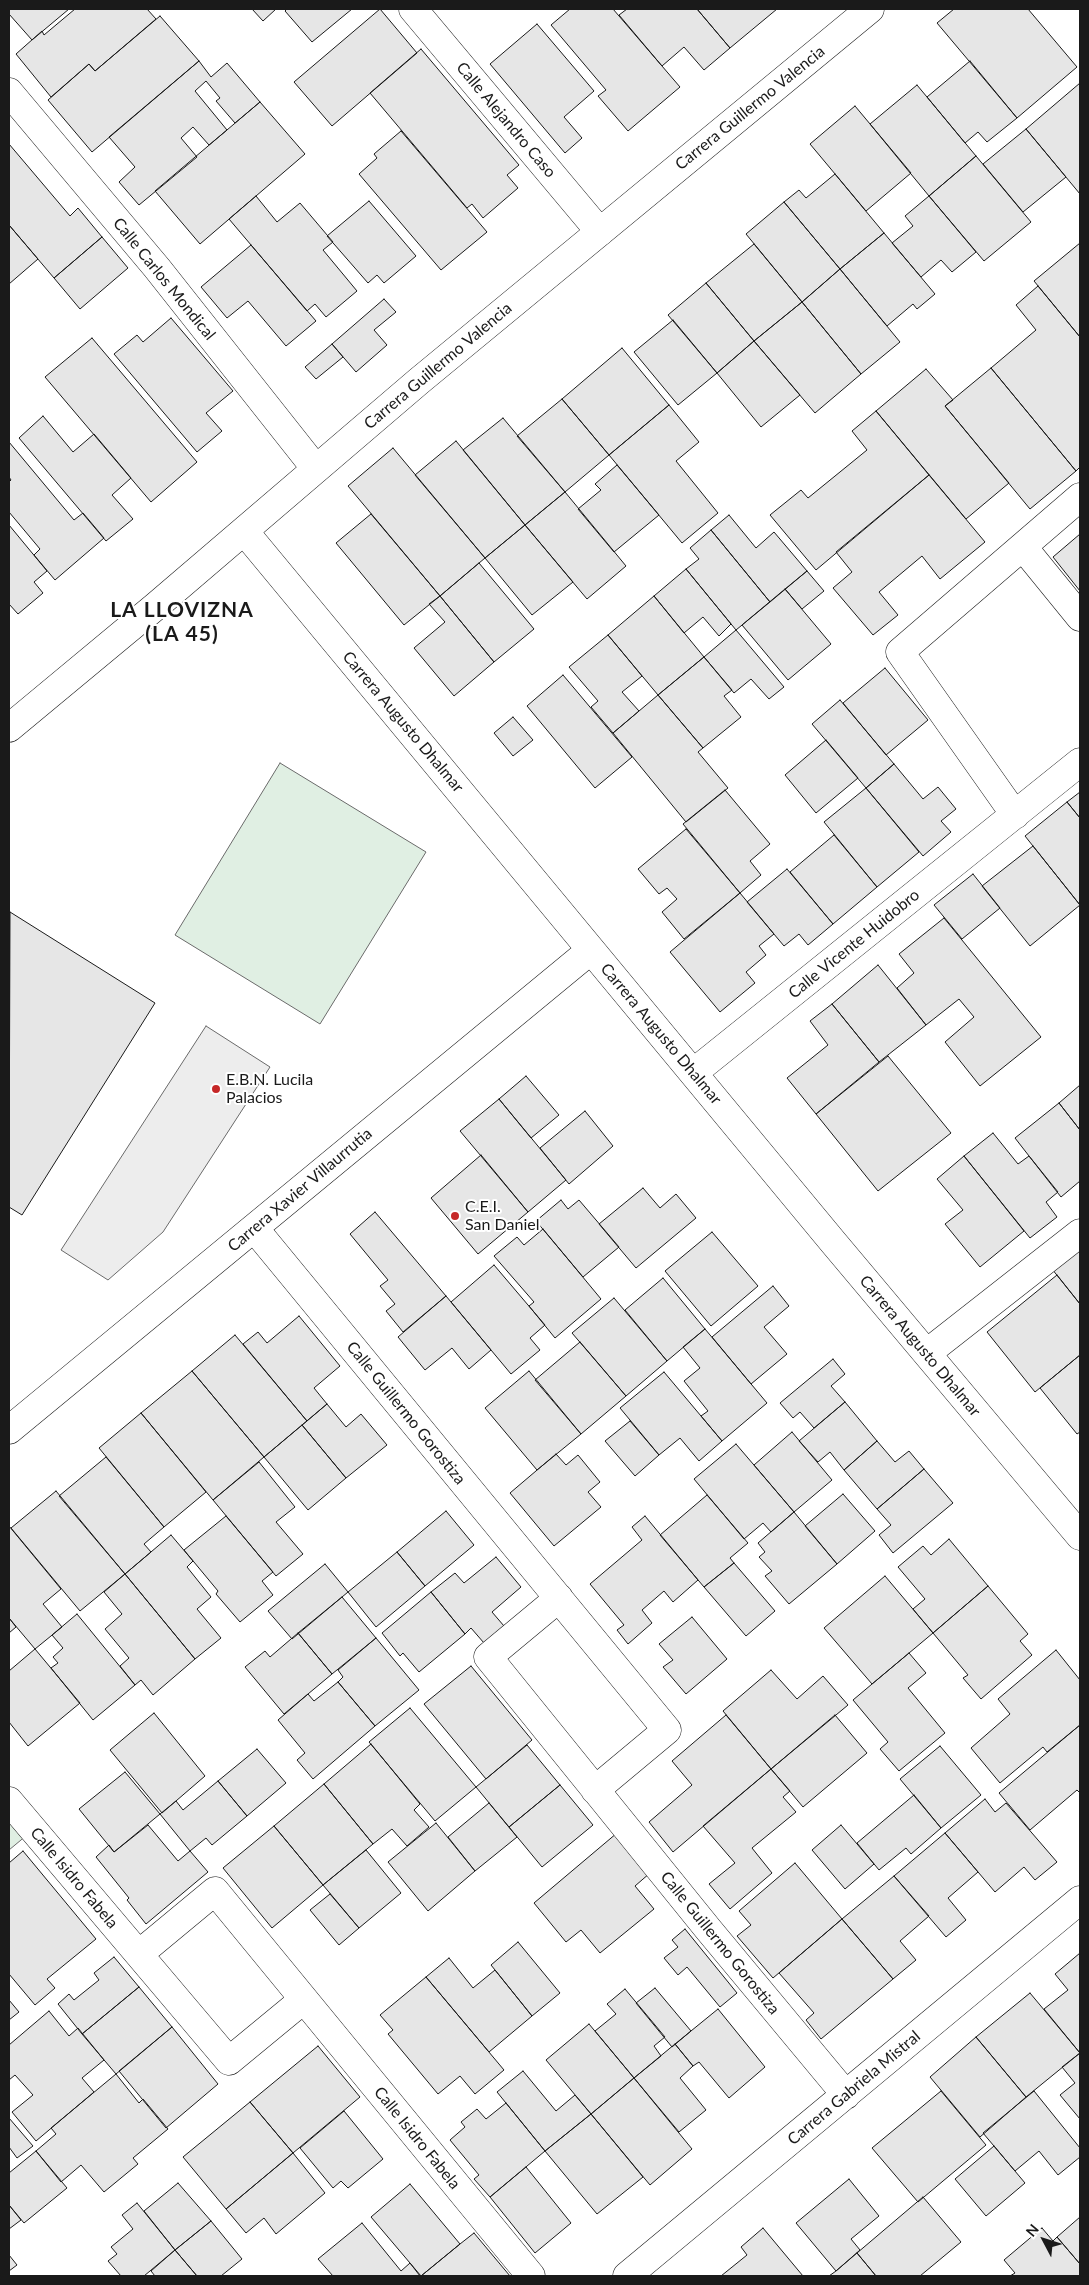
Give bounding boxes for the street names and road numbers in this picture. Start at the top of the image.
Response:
street label: Carrera Guillermo Valencia [671,42,829,174]
street label: Calle Alejandro Caso [452,58,560,182]
street label: Calle Carlos Mondical [109,214,219,344]
street label: Carrera Guillermo Valencia [360,299,516,433]
street label: Carrera Augusto Dhalmar [338,648,468,796]
street label: Calle Vicente Huidobro [785,885,923,1003]
street label: Carrera Augusto Dhalmar [596,960,726,1108]
street label: Carrera Xavier Villaurrutia [224,1124,376,1256]
street label: Carrera Augusto Dhalmar [855,1272,985,1420]
street label: Calle Guillermo Gorostiza [342,1338,470,1488]
street label: Calle Isidro Fabela [26,1823,122,1933]
street label: Calle Guillermo Gorostiza [656,1868,784,2018]
street label: Carrera Gabriela Mistral [784,2027,924,2149]
street label: Calle Isidro Fabela [370,2083,464,2193]

